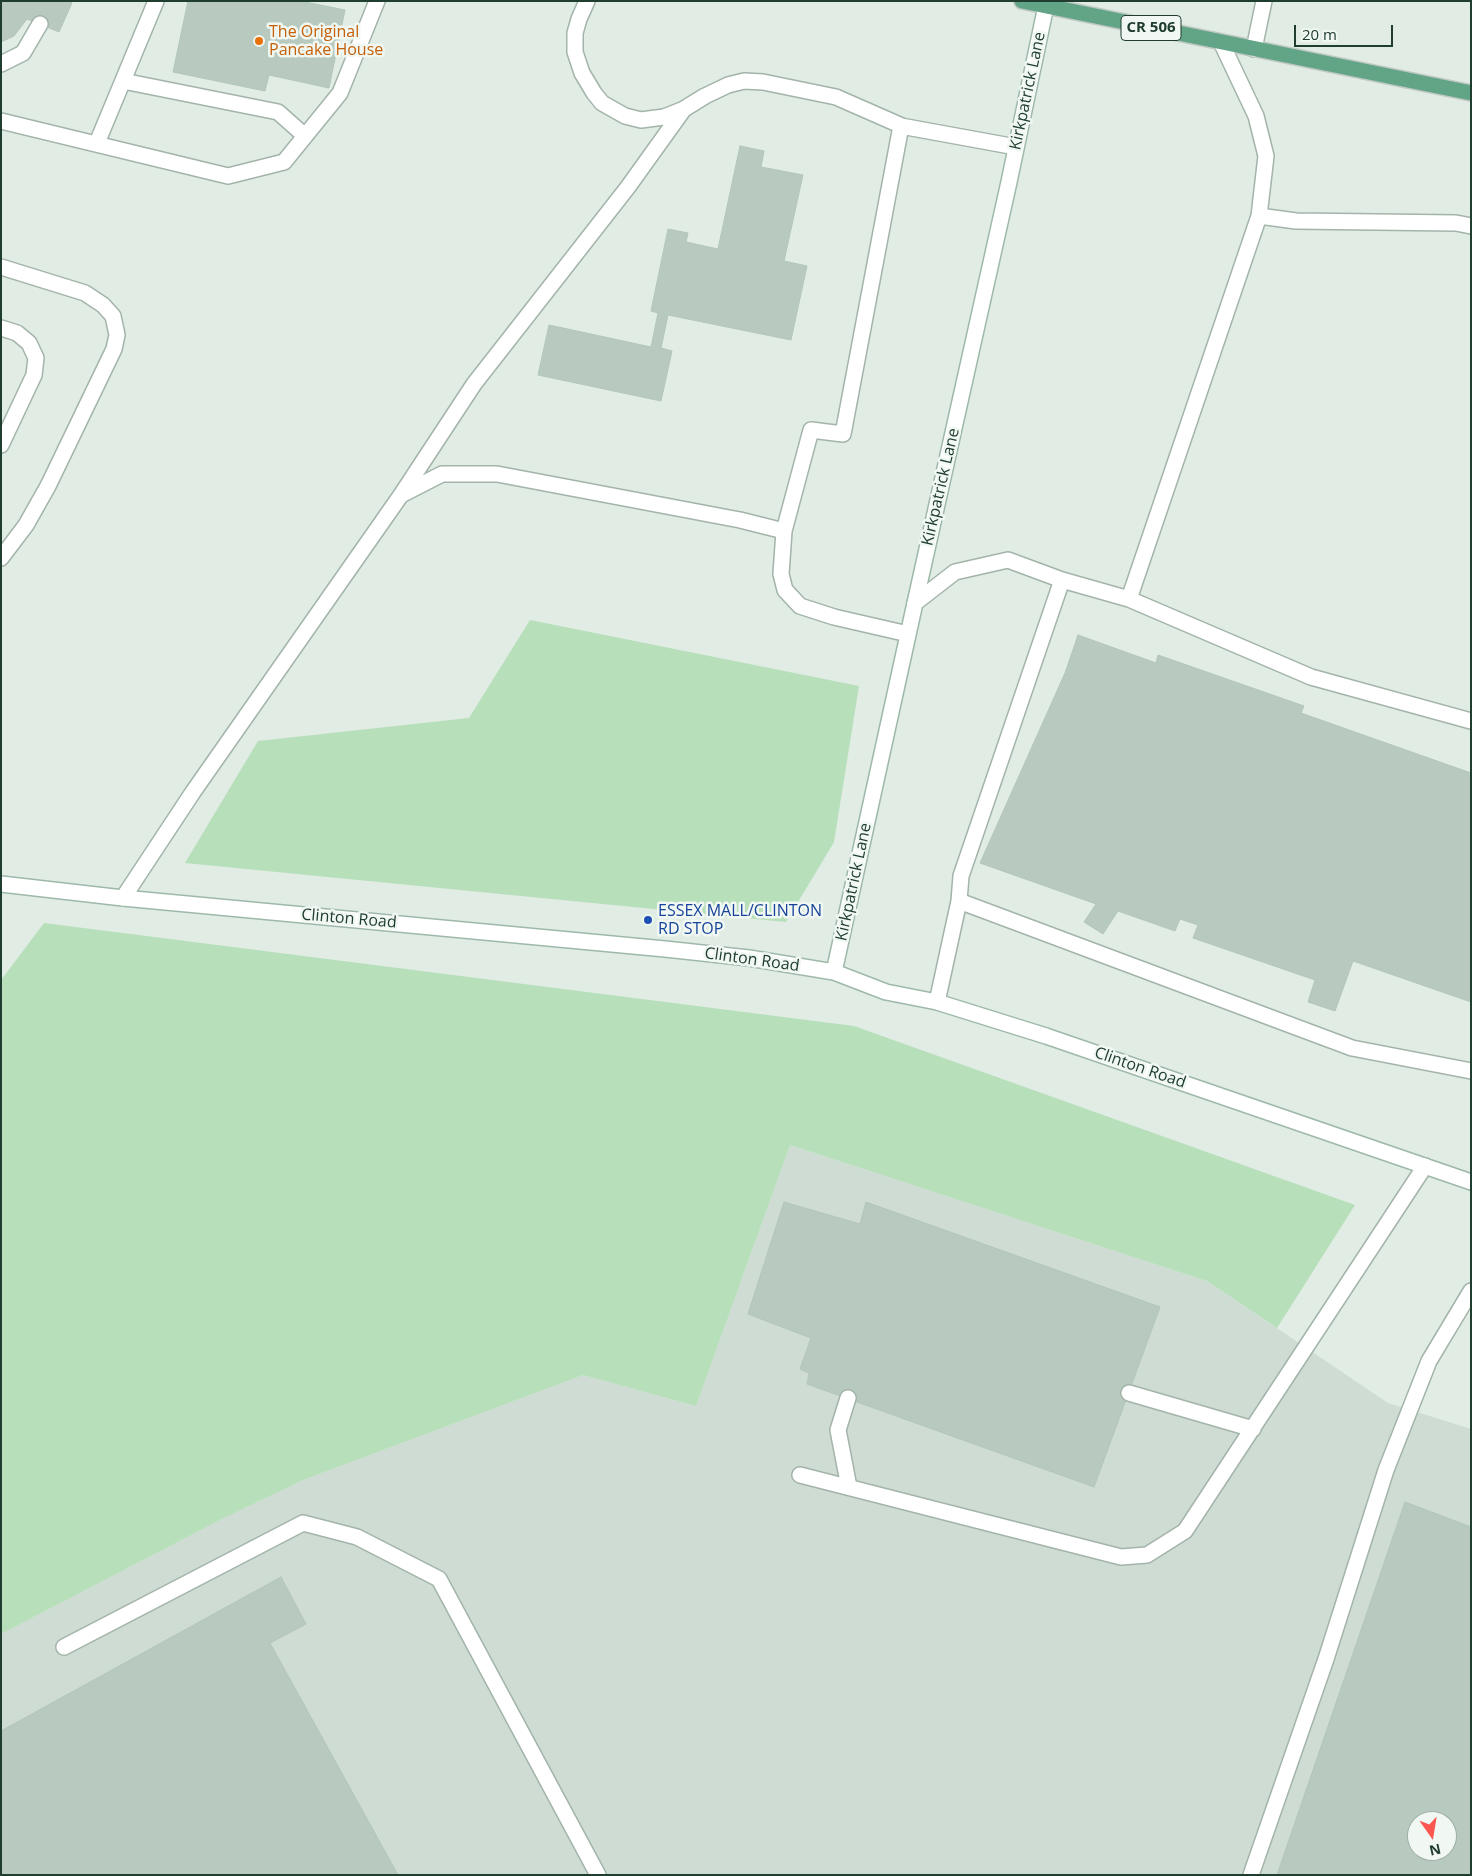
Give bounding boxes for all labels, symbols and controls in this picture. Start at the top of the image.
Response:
road number: CR 506 [1121,15,1181,40]
scale bar [1297,15,1396,47]
place label: The Original Pancake House [269,22,383,60]
text: 20 m [1302,24,1337,44]
street label: Kirkpatrick Lane [1006,30,1050,152]
marker: The Original Pancake House [253,35,265,47]
street label: Kirkpatrick Lane [918,426,964,548]
street label: Kirkpatrick Lane [832,821,876,943]
place label: ESSEX MALL/CLINTON RD STOP [658,901,822,939]
street label: Clinton Road [301,905,397,933]
marker: ESSEX MALL/CLINTON RD STOP [642,914,654,926]
street label: Clinton Road [703,944,801,976]
street label: Clinton Road [1092,1043,1188,1093]
north arrow [1407,1811,1457,1861]
text: N [1428,1840,1443,1861]

